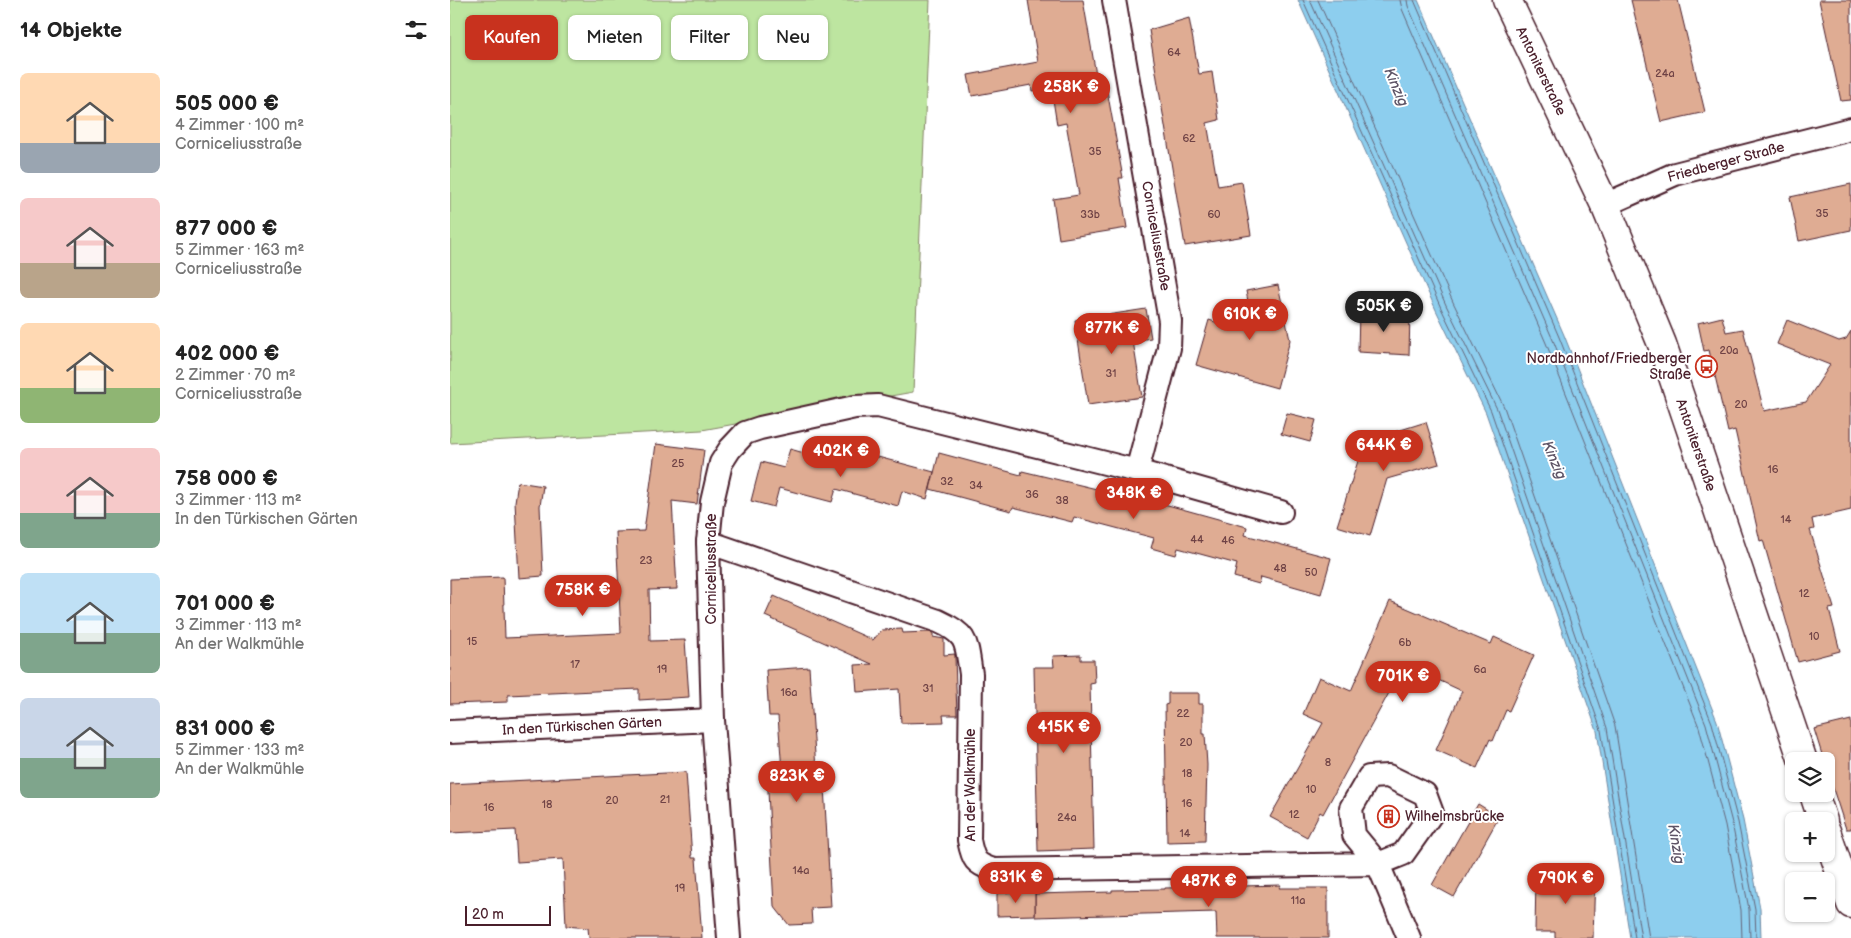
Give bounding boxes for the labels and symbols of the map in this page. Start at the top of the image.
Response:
street label: Antoniterstraße [1512,24,1570,118]
house number: 64 [1167,46,1181,59]
water label: Kinzig [1379,65,1413,110]
house number: 24a [1655,67,1675,80]
pin: 258K € [1030,72,1112,114]
house number: 62 [1182,132,1196,145]
street label: Friedberger Straße [1666,138,1786,186]
house number: 35 [1088,145,1102,158]
street label: Corniceliusstraße [1138,180,1174,292]
house number: 35 [1815,207,1829,220]
house number: 33b [1080,208,1100,221]
house number: 60 [1207,208,1221,221]
pin: 505K € [1343,290,1425,333]
pin: 610K € [1209,298,1291,341]
pin: 877K € [1071,312,1153,355]
house number: 20a [1719,344,1739,357]
place label: Nordbahnhof/Friedberger Straße [1527,350,1692,383]
bus stop icon: Nordbahnhof/Friedberger Straße [1695,354,1719,378]
house number: 31 [1105,367,1117,380]
street label: Antoniterstraße [1672,397,1720,493]
house number: 20 [1735,398,1748,411]
pin: 644K € [1343,430,1425,472]
pin: 402K € [800,436,882,478]
water label: Kinzig [1537,438,1571,483]
house number: 25 [672,457,684,470]
house number: 16 [1768,463,1779,476]
house number: 32 [940,475,954,488]
pin: 348K € [1093,478,1175,520]
house number: 34 [969,479,983,492]
house number: 36 [1025,488,1039,501]
house number: 38 [1055,494,1069,507]
street label: Corniceliusstraße [703,513,720,625]
house number: 14 [1781,513,1792,526]
house number: 44 [1190,533,1204,546]
house number: 46 [1221,534,1235,547]
house number: 23 [639,554,653,567]
house number: 48 [1273,562,1287,575]
house number: 50 [1305,566,1318,579]
pin: 758K € [542,574,624,617]
house number: 12 [1799,587,1810,600]
house number: 10 [1809,630,1820,643]
house number: 15 [467,635,477,648]
house number: 6b [1399,636,1411,649]
house number: 17 [570,658,580,671]
pin: 701K € [1362,660,1444,703]
house number: 19 [657,663,667,676]
house number: 6a [1474,663,1486,676]
house number: 31 [922,682,934,695]
house number: 16a [780,686,798,699]
house number: 22 [1177,707,1190,720]
pin: 415K € [1023,712,1105,754]
street label: In den Türkischen Gärten [502,713,662,739]
street label: An der Walkmühle [962,728,979,842]
house number: 20 [1180,736,1193,749]
house number: 8 [1325,756,1331,769]
pin: 823K € [756,760,838,803]
house number: 18 [1182,767,1192,780]
house number: 10 [1306,783,1317,796]
house number: 21 [660,793,670,806]
house number: 20 [606,794,619,807]
house number: 16 [1182,797,1193,810]
house number: 18 [542,798,552,811]
house number: 16 [484,801,495,814]
building icon: Wilhelmsbrücke [1377,804,1401,828]
house number: 12 [1289,808,1300,821]
place label: Wilhelmsbrücke [1405,808,1504,825]
house number: 24a [1057,811,1077,824]
water label: Kinzig [1663,823,1689,866]
house number: 14 [1180,827,1191,840]
pin: 831K € [975,862,1057,904]
pin: 790K € [1525,862,1607,905]
house number: 14a [792,864,810,877]
pin: 487K € [1168,866,1250,908]
house number: 19 [675,882,685,895]
house number: 11a [1291,894,1305,907]
scale bar [465,903,551,926]

